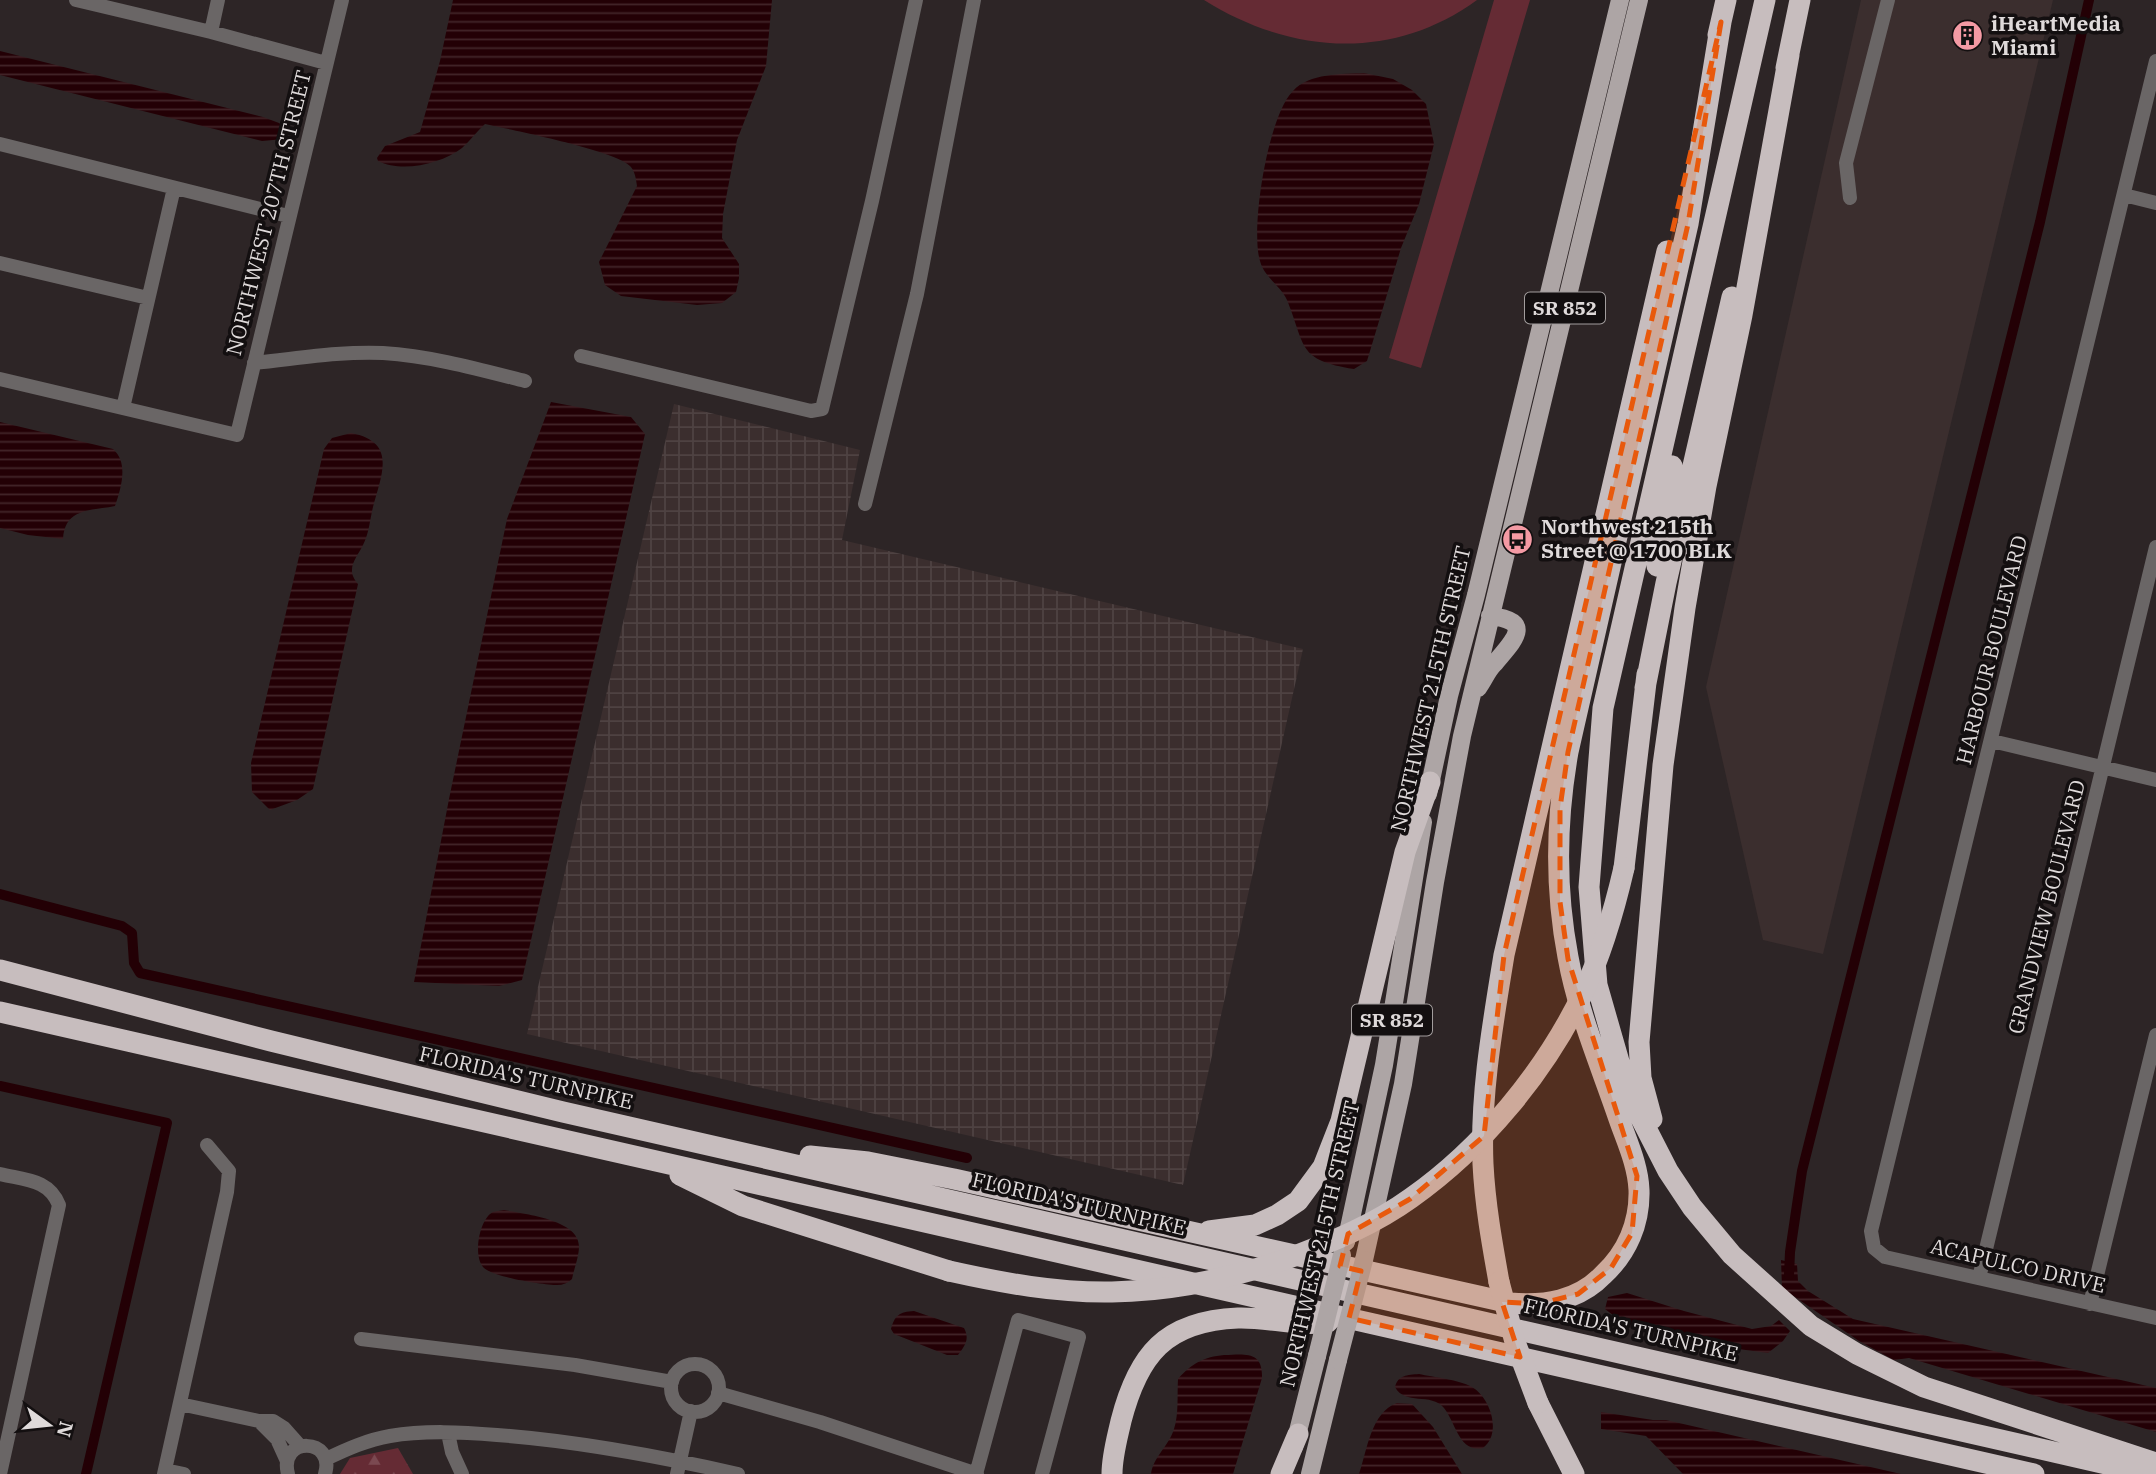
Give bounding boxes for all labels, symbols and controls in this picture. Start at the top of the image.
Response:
place label: iHeartMedia Miami [1991,9,2121,61]
building icon: iHeartMedia Miami [1951,19,1985,53]
street label: NORTHWEST 207TH STREET [219,67,317,358]
road number: SR 852 [1525,292,1605,324]
place label: Northwest 215th Street @ 1700 BLK [1541,512,1732,564]
bus stop icon: Northwest 215th Street @ 1700 BLK [1501,522,1535,556]
street label: HARBOUR BOULEVARD [1949,532,2033,767]
street label: NORTHWEST 215TH STREET [1383,543,1477,835]
street label: GRANDVIEW BOULEVARD [2001,777,2091,1037]
road number: SR 852 [1352,1004,1432,1036]
street label: FLORIDA'S TURNPIKE [416,1039,636,1115]
street label: NORTHWEST 215TH STREET [1272,1098,1366,1390]
street label: FLORIDA'S TURNPIKE [969,1165,1189,1241]
street label: ACAPULCO DRIVE [1928,1231,2109,1299]
street label: FLORIDA'S TURNPIKE [1521,1291,1741,1367]
north arrow [14,1390,84,1460]
text: N [52,1419,79,1440]

